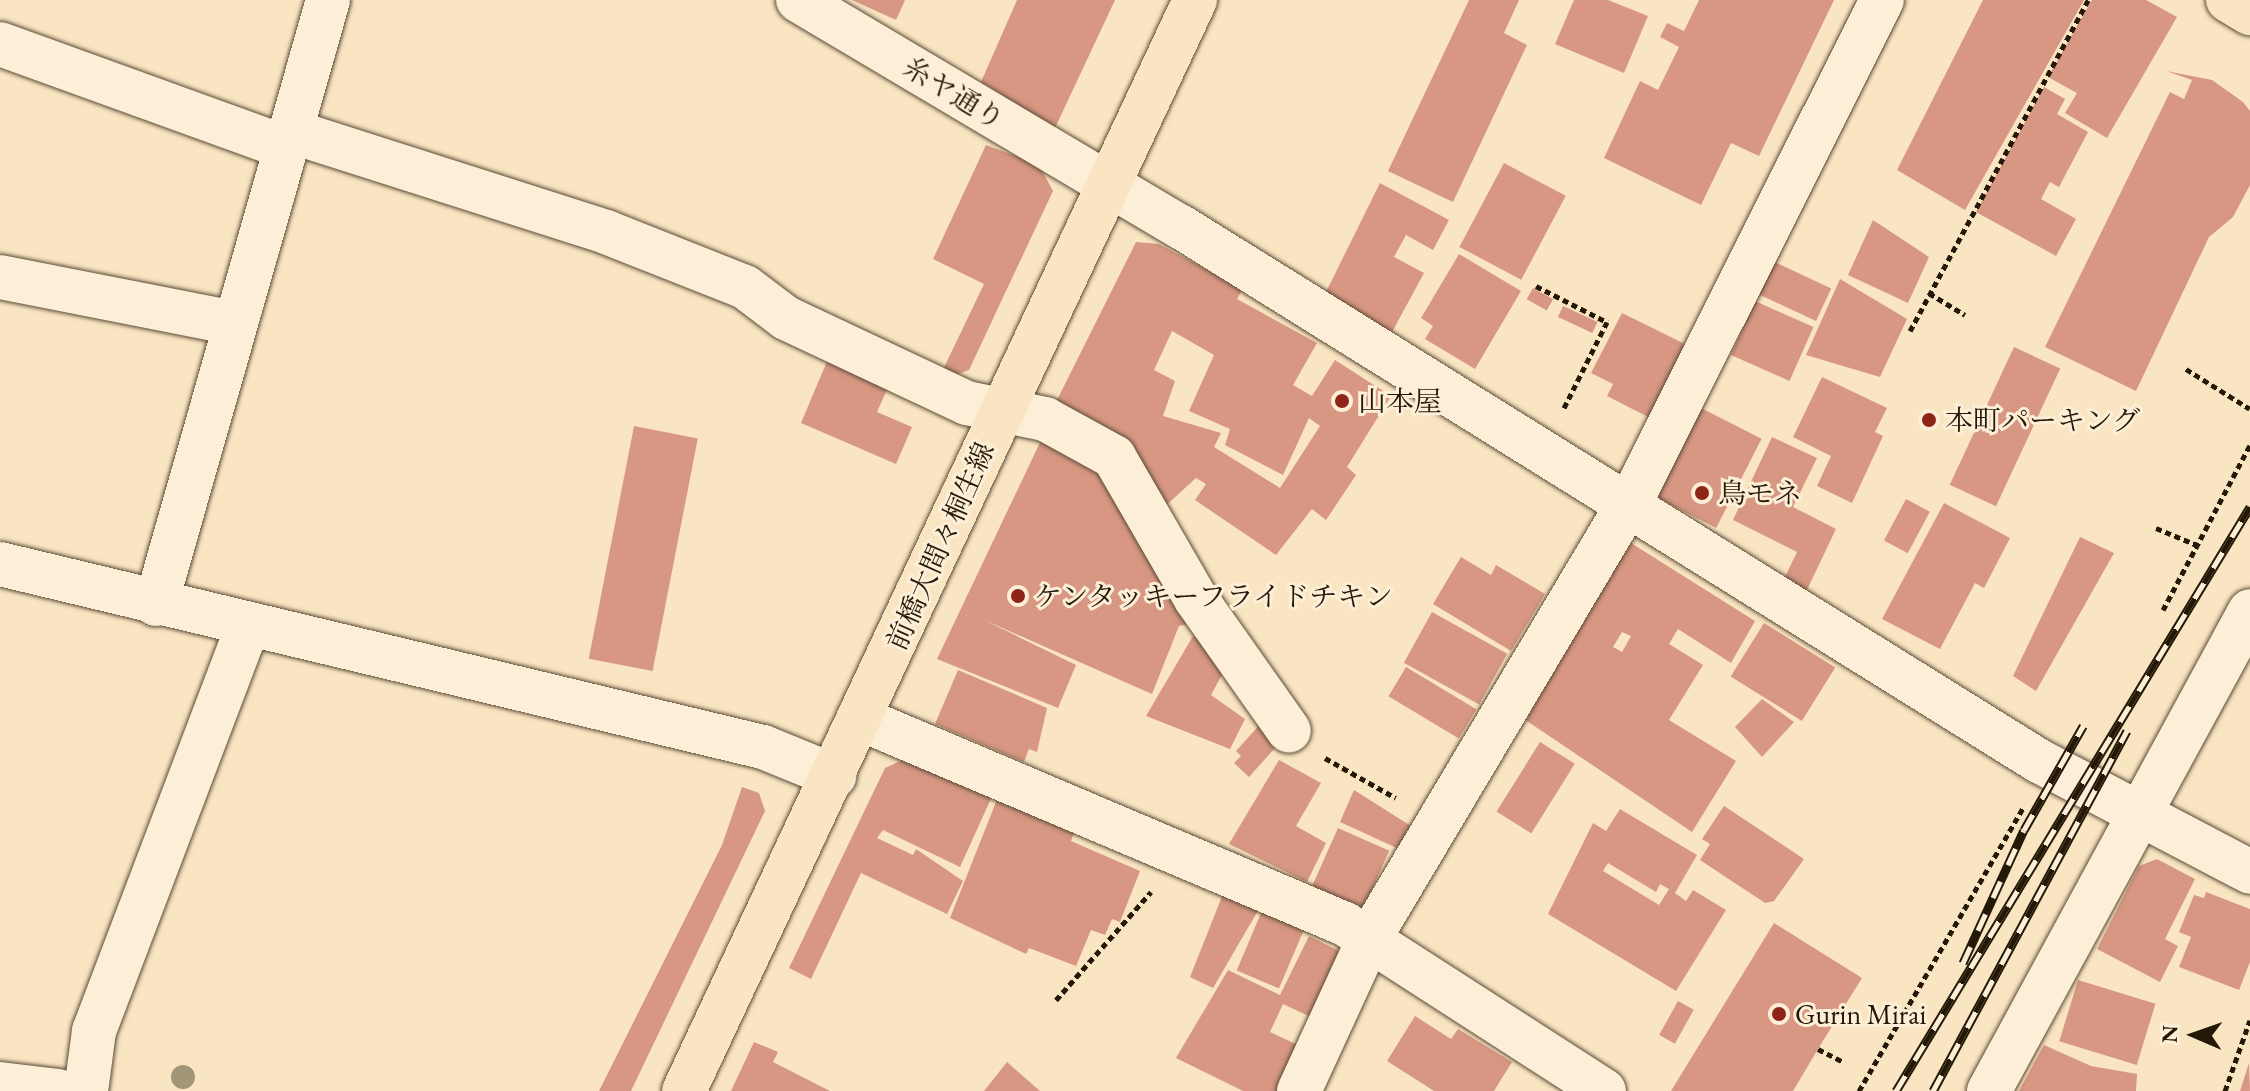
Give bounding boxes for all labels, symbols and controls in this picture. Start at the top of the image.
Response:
street label: 糸ヤ通り [897,50,1011,136]
place label: 山本屋 [1358,384,1442,418]
marker: 山本屋 [1333,392,1351,410]
place label: 本町パーキング [1945,403,2141,437]
marker: 本町パーキング [1920,411,1938,429]
street label: 前橋大間々桐生線 [879,437,1001,655]
place label: 鳥モネ [1718,476,1802,510]
marker: 鳥モネ [1693,484,1711,502]
place label: ケンタッキーフライドチキン [1034,579,1398,613]
marker: ケンタッキーフライドチキン [1009,587,1027,605]
north arrow [2154,995,2234,1075]
place label: Gurin Mirai [1795,997,1926,1031]
marker: Gurin Mirai [1770,1005,1788,1023]
text: N [2155,1025,2184,1044]

